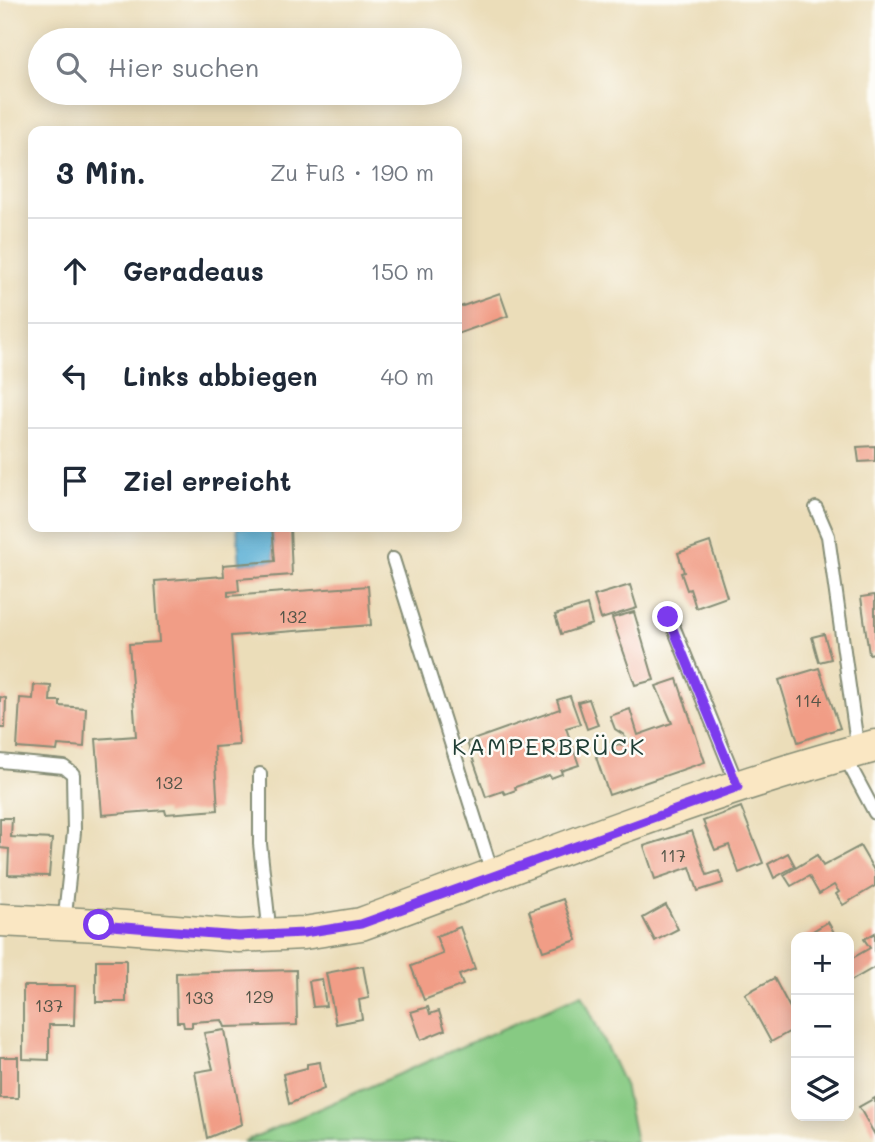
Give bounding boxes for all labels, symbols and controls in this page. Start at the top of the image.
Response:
search box [28,28,462,105]
icon: search [52,48,90,86]
text: Hier suchen [108,50,259,84]
text: 3 Min. [56,152,146,192]
text: Zu Fuß · 190 m [270,157,434,187]
icon: ahead [56,252,94,290]
text: Geradeaus [123,254,264,288]
text: 150 m [370,256,434,286]
icon: left [56,357,94,395]
text: Links abbiegen [123,359,318,393]
text: 40 m [381,361,434,391]
icon: arrive [56,462,94,500]
text: Ziel erreicht [123,464,291,498]
route end [652,601,683,632]
house number: 132 [279,604,307,628]
house number: 114 [795,688,822,712]
district label: KAMPERBRÜCK [452,730,646,761]
house number: 132 [155,770,183,794]
house number: 117 [660,843,686,867]
route start [83,909,114,940]
map controls [791,932,854,1121]
button: + [791,932,854,995]
house number: 129 [245,984,274,1008]
house number: 133 [184,985,214,1009]
house number: 137 [35,993,63,1017]
button: − [791,995,854,1058]
button: layers [791,1058,854,1121]

